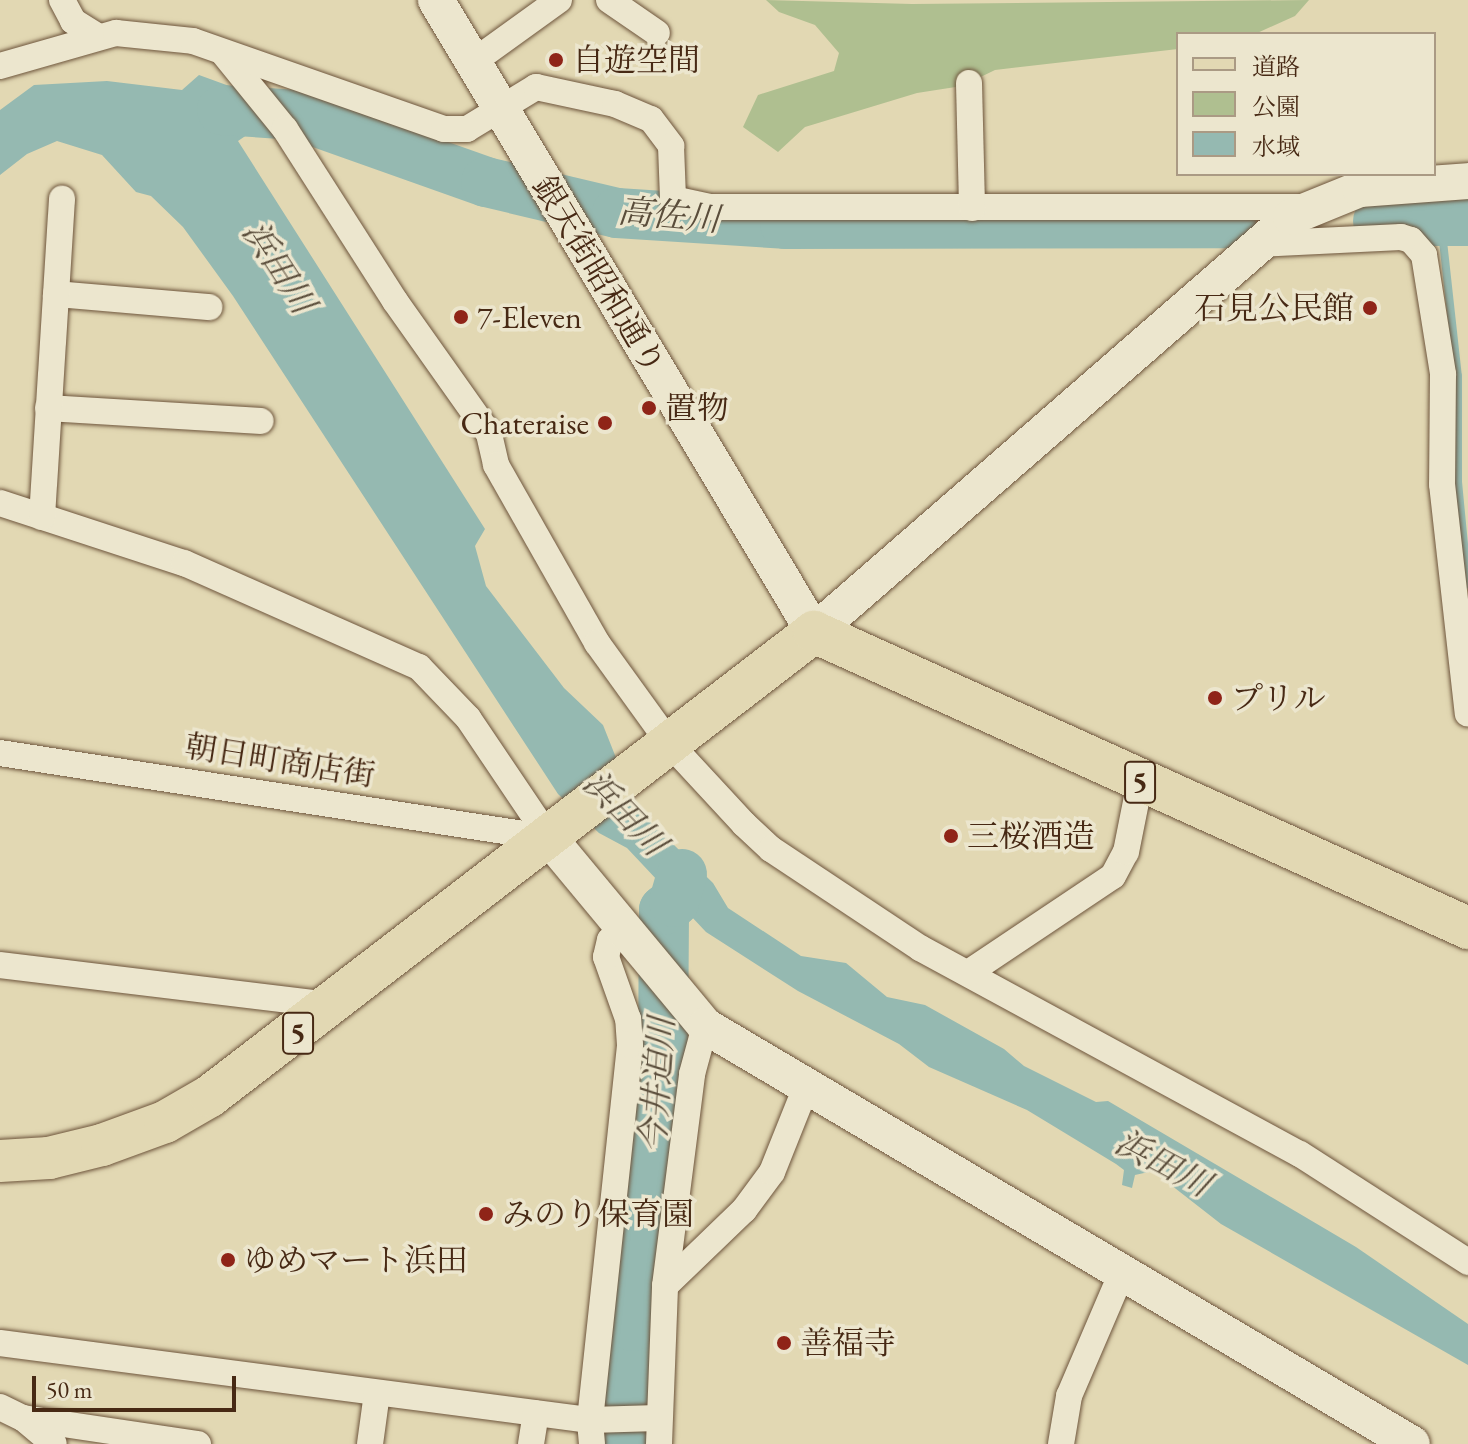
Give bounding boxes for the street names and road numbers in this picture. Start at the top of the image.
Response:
street label: 銀天街昭和通り [525,169,673,381]
street label: 朝日町商店街 [182,727,378,795]
road number: 5 [1124,756,1156,808]
road number: 5 [282,1007,314,1059]

